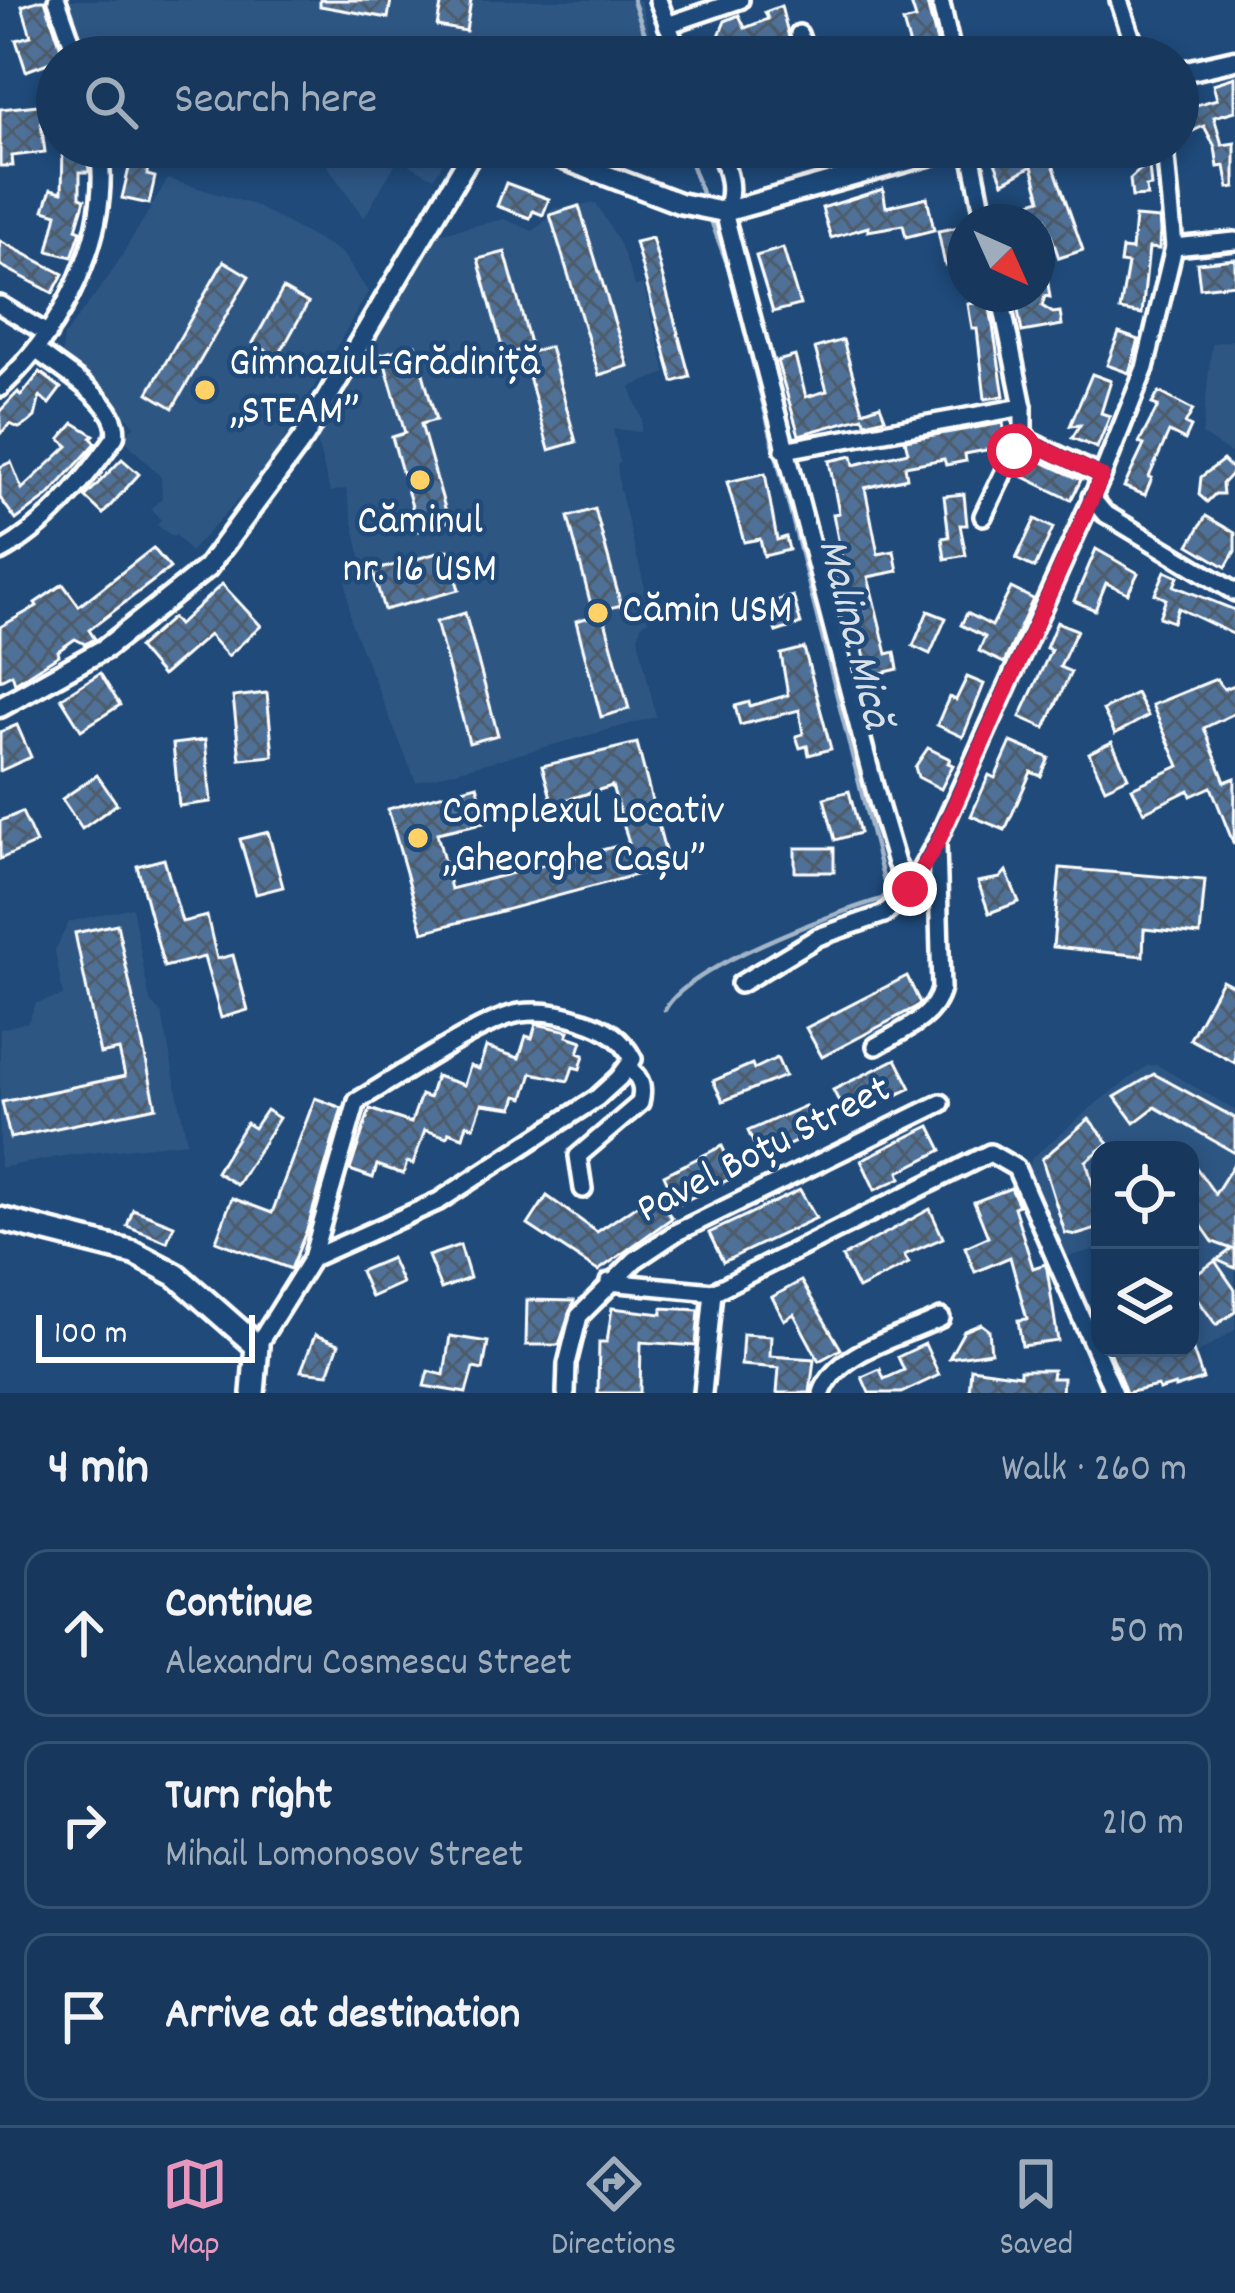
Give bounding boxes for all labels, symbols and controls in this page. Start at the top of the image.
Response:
search box [36,36,1199,168]
icon: search [78,69,144,135]
text: Search here [174,70,377,134]
north arrow [947,204,1055,312]
place label: Gimnaziul-Grădiniță „STEAM” [229,336,541,444]
marker: Gimnaziul-Grădiniță „STEAM” [192,377,218,403]
route start [987,424,1041,478]
marker: Căminul nr. 16 USM [407,467,433,493]
place label: Căminul nr. 16 USM [343,494,497,602]
water label: Malina Mică [798,532,907,739]
place label: Cămin USM [622,583,793,643]
marker: Cămin USM [585,600,611,626]
place label: Complexul Locativ „Gheorghe Cașu” [442,784,725,892]
marker: Complexul Locativ „Gheorghe Cașu” [405,825,431,851]
route end [883,862,937,916]
street label: Pavel Boțu Street [627,1062,903,1242]
map controls [1091,1141,1199,1357]
button: locate [1091,1141,1199,1249]
button: layers [1091,1249,1199,1357]
scale bar [36,1309,255,1362]
text: 100 m [54,1312,127,1359]
text: 4 min [48,1435,149,1507]
text: Walk · 260 m [1001,1444,1187,1499]
text: Continue [165,1574,313,1638]
icon: ahead [51,1600,117,1666]
text: 50 m [1109,1606,1184,1661]
text: Alexandru Cosmescu Street [165,1638,572,1693]
text: Turn right [165,1766,332,1830]
icon: right [51,1792,117,1858]
text: 210 m [1101,1798,1184,1853]
text: Mihail Lomonosov Street [165,1830,523,1885]
icon: arrive [51,1984,117,2050]
text: Arrive at destination [165,1985,520,2049]
tab: Map [162,2151,228,2270]
tab: Directions [551,2151,676,2270]
tab: Saved [1000,2151,1073,2270]

